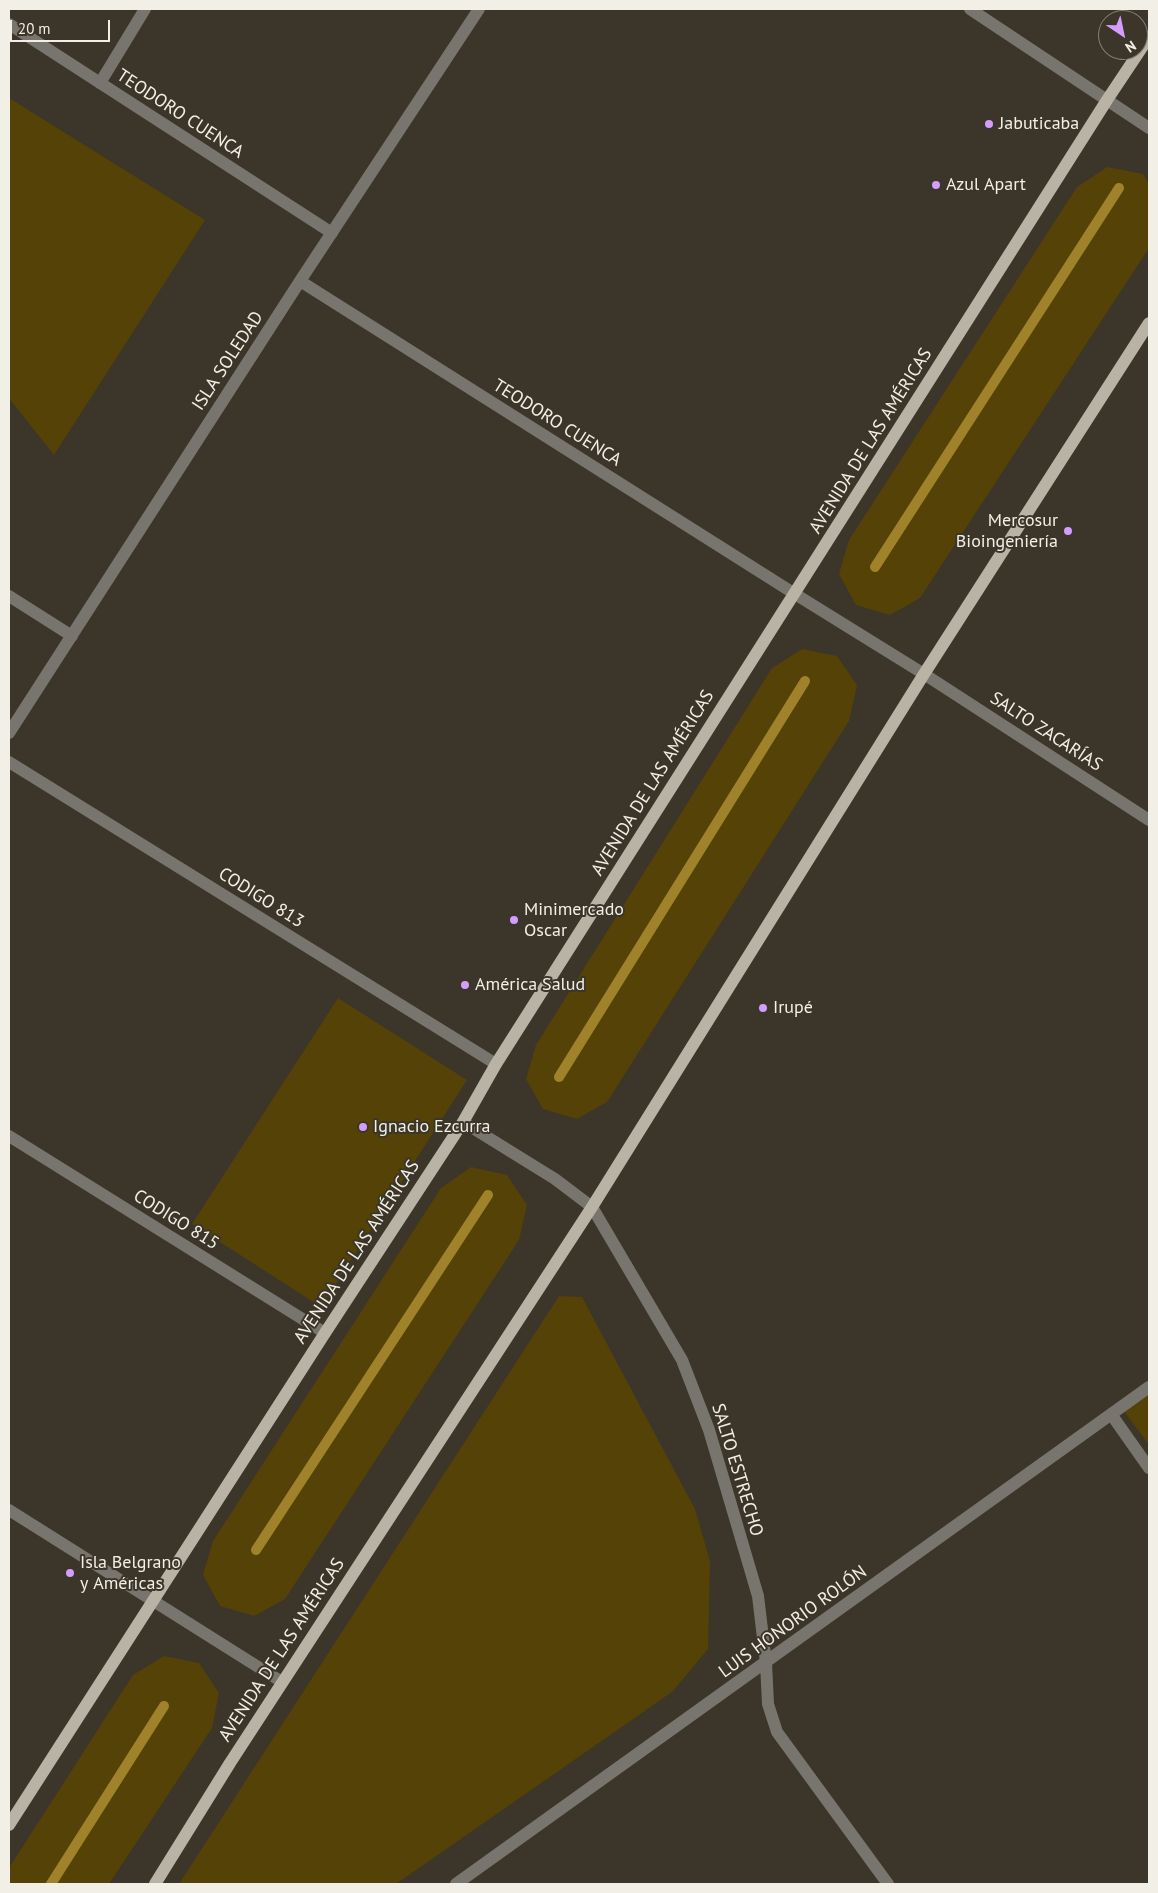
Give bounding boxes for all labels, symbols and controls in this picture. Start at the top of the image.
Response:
scale bar [12,10,112,42]
north arrow [1098,10,1148,60]
text: 20 m [18,19,51,38]
text: N [1122,37,1140,57]
street label: TEODORO CUENCA [112,65,248,163]
place label: Jabuticaba [999,113,1079,135]
marker: Jabuticaba [983,118,995,130]
place label: Azul Apart [946,174,1026,196]
marker: Azul Apart [930,179,942,191]
street label: ISLA SOLEDAD [188,307,268,415]
street label: AVENIDA DE LAS AMÉRICAS [805,344,937,538]
street label: TEODORO CUENCA [489,375,625,471]
place label: Mercosur Bioingeniería [956,510,1058,552]
marker: Mercosur Bioingeniería [1062,525,1074,537]
street label: AVENIDA DE LAS AMÉRICAS [587,686,719,880]
street label: SALTO ZACARÍAS [986,688,1106,776]
street label: CODIGO 813 [214,863,308,933]
place label: Minimercado Oscar [524,899,624,942]
marker: Minimercado Oscar [508,914,520,926]
place label: América Salud [475,974,585,996]
marker: América Salud [459,979,471,991]
place label: Irupé [773,997,813,1019]
marker: Irupé [757,1002,769,1014]
place label: Ignacio Ezcurra [373,1116,490,1138]
marker: Ignacio Ezcurra [357,1121,369,1133]
street label: AVENIDA DE LAS AMÉRICAS [290,1156,424,1348]
street label: CODIGO 815 [129,1185,223,1255]
street label: SALTO ESTRECHO [707,1401,767,1539]
place label: Isla Belgrano y Américas [80,1552,181,1595]
street label: AVENIDA DE LAS AMÉRICAS [215,1554,349,1746]
street label: LUIS HONORIO ROLÓN [715,1561,871,1683]
marker: Isla Belgrano y Américas [64,1567,76,1579]

